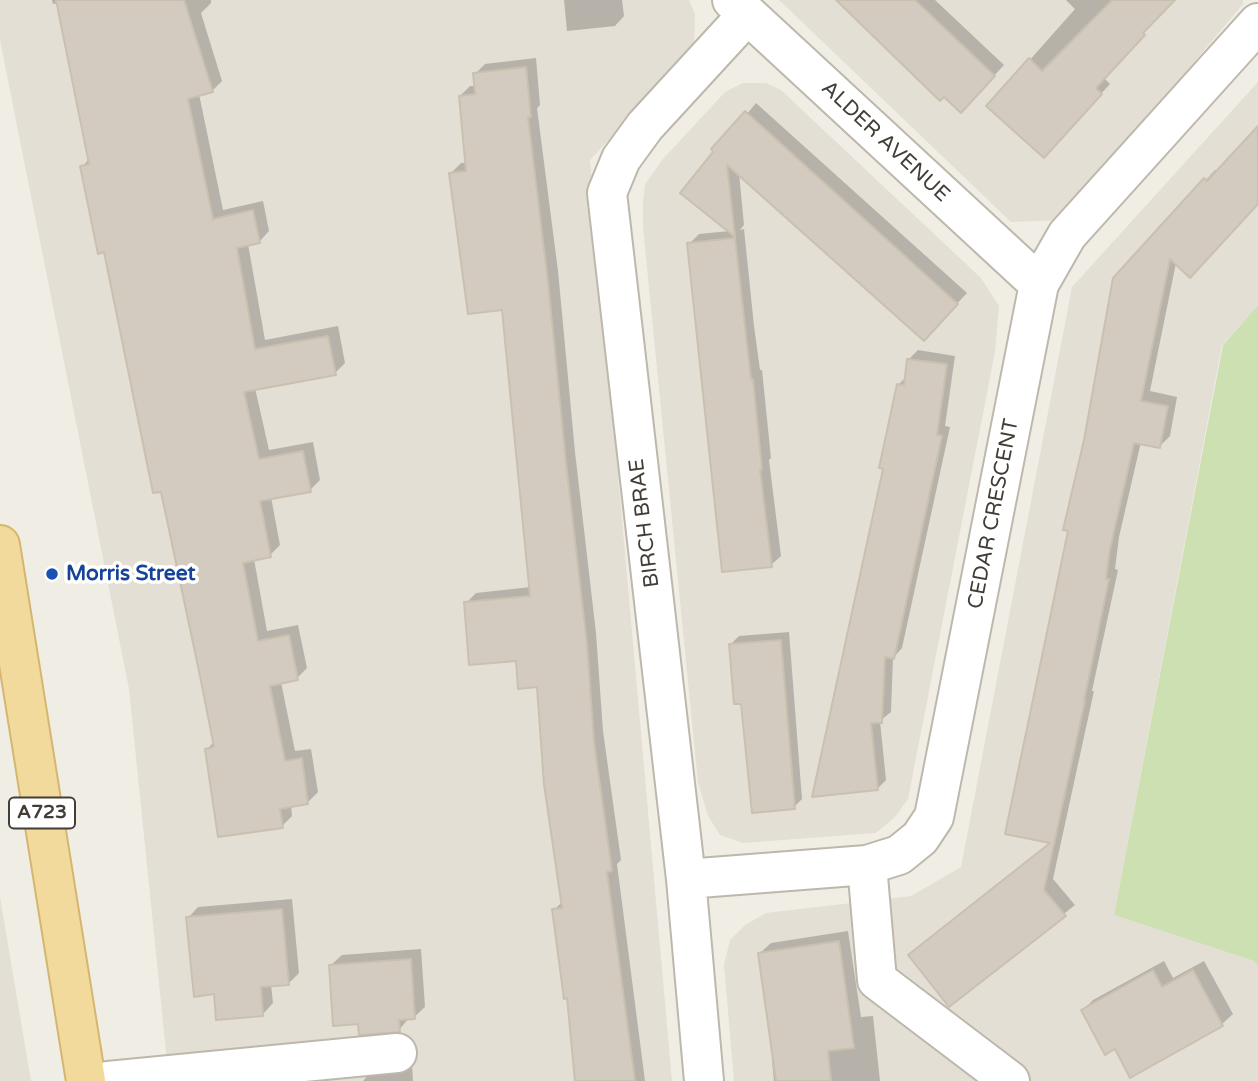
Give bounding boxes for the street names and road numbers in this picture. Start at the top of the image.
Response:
street label: ALDER AVENUE [816,76,954,208]
street label: CEDAR CRESCENT [963,417,1025,611]
street label: BIRCH BRAE [625,457,665,589]
road number: A723 [9,798,75,828]

